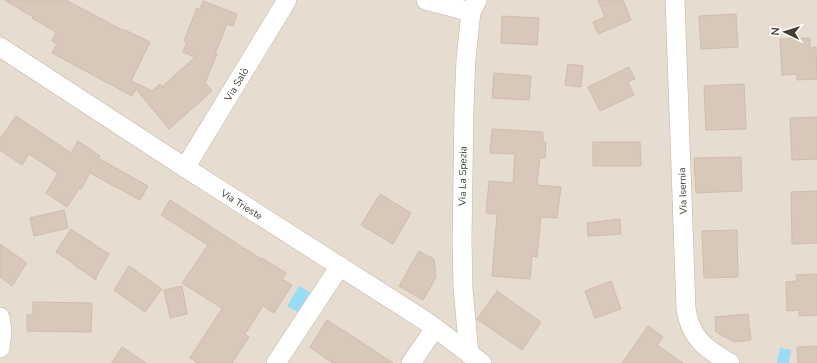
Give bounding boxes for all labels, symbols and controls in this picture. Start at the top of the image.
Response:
north arrow [765,12,805,52]
text: N [768,27,783,36]
street label: Via Salò [221,65,253,105]
street label: Via La Spezia [455,146,471,207]
street label: Via Isernia [675,167,691,216]
street label: Via Trieste [217,186,265,223]

